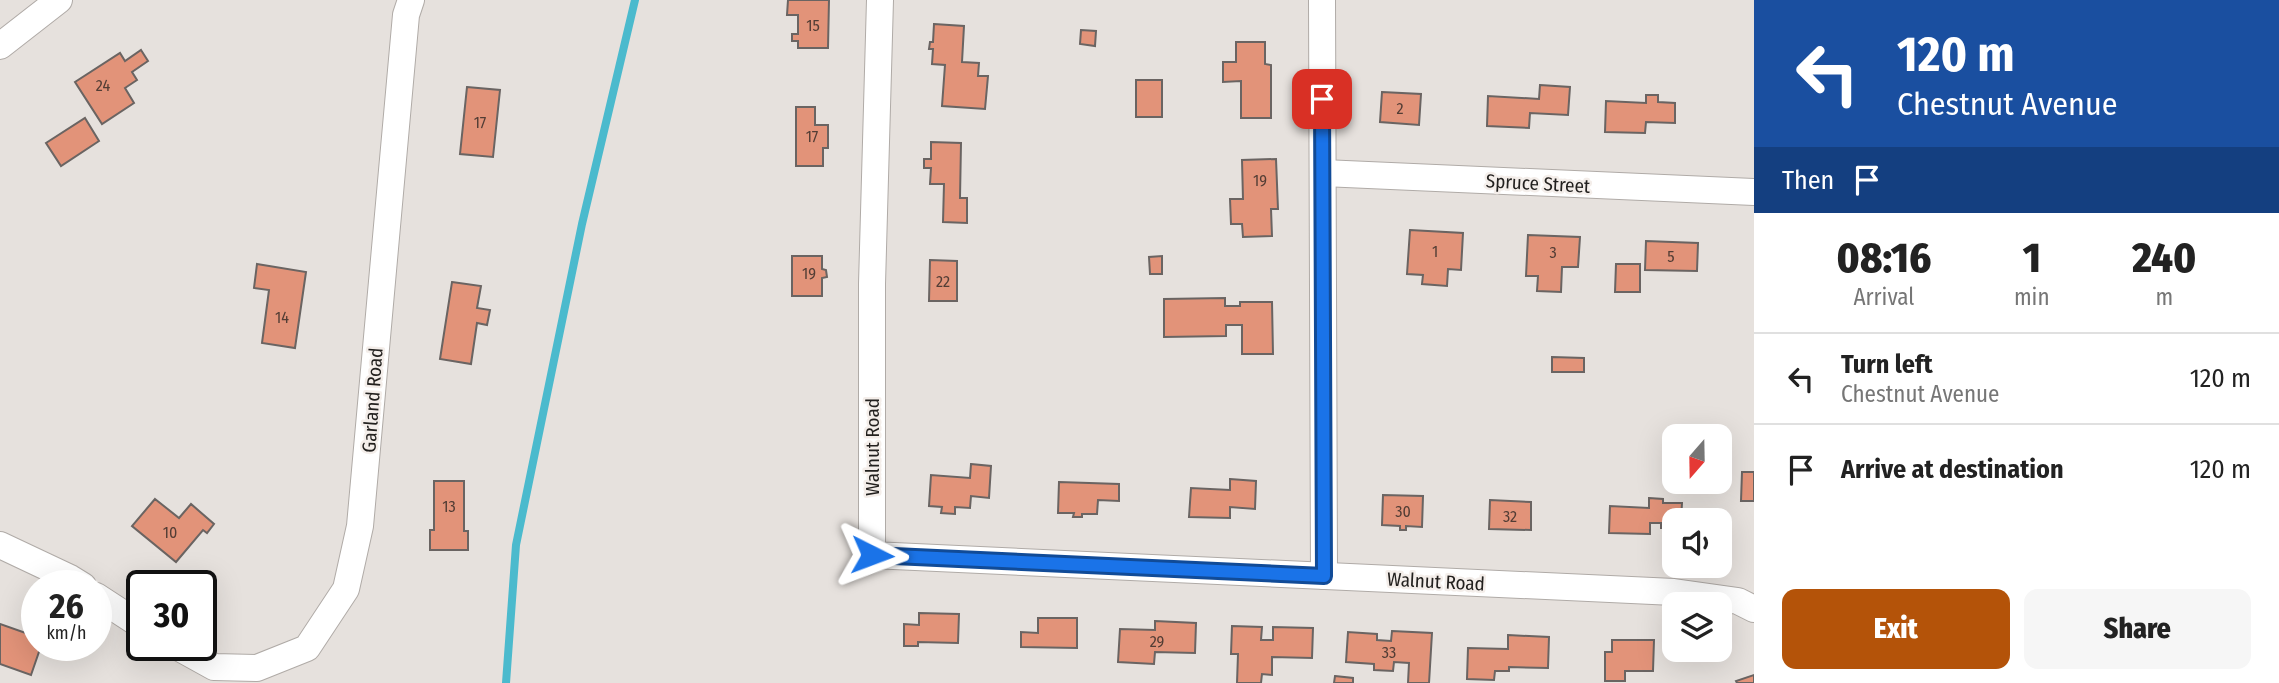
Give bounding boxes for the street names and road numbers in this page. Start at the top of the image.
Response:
street label: Spruce Street [1485,169,1592,198]
street label: Garland Road [357,347,388,453]
street label: Walnut Road [861,398,884,496]
street label: Walnut Road [1387,567,1485,596]

